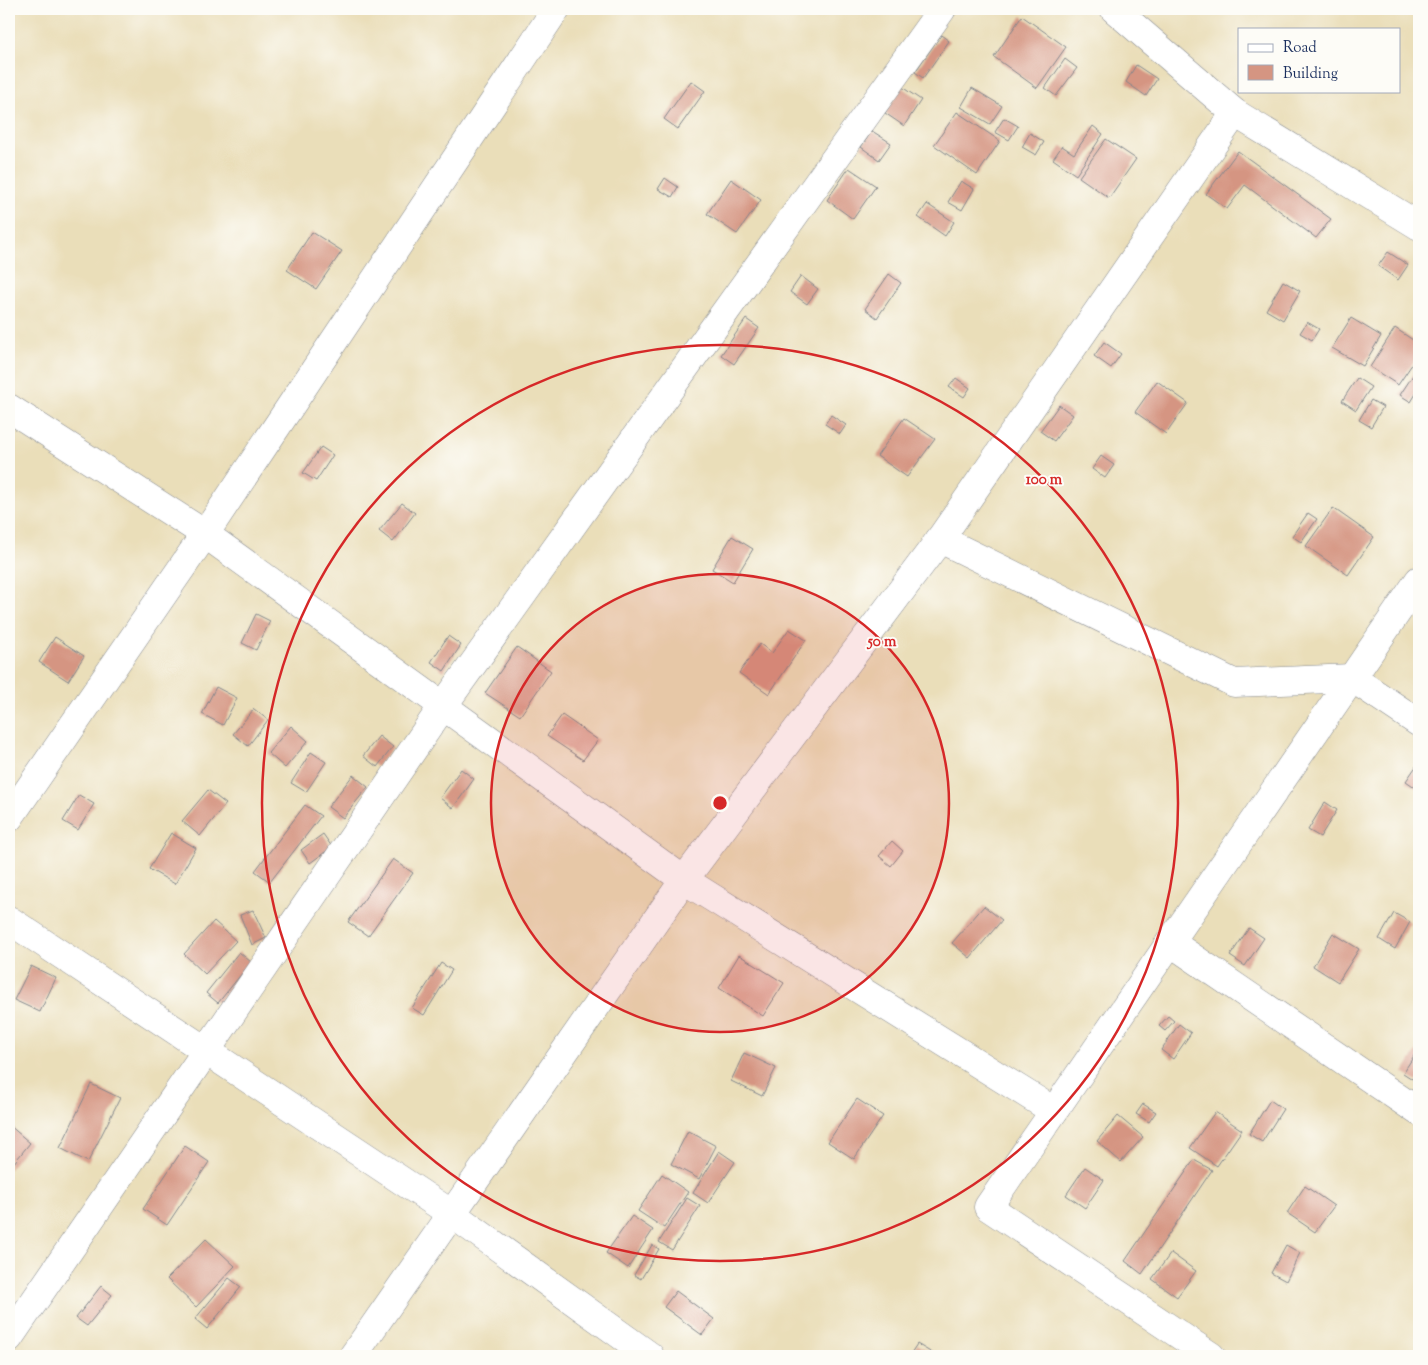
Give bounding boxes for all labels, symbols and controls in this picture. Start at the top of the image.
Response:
legend [1238,28,1400,92]
text: Road [1283,38,1317,59]
text: Building [1283,64,1338,85]
text: 100 m [1026,470,1063,491]
text: 50 m [867,632,897,653]
centre of rings [711,794,729,812]

